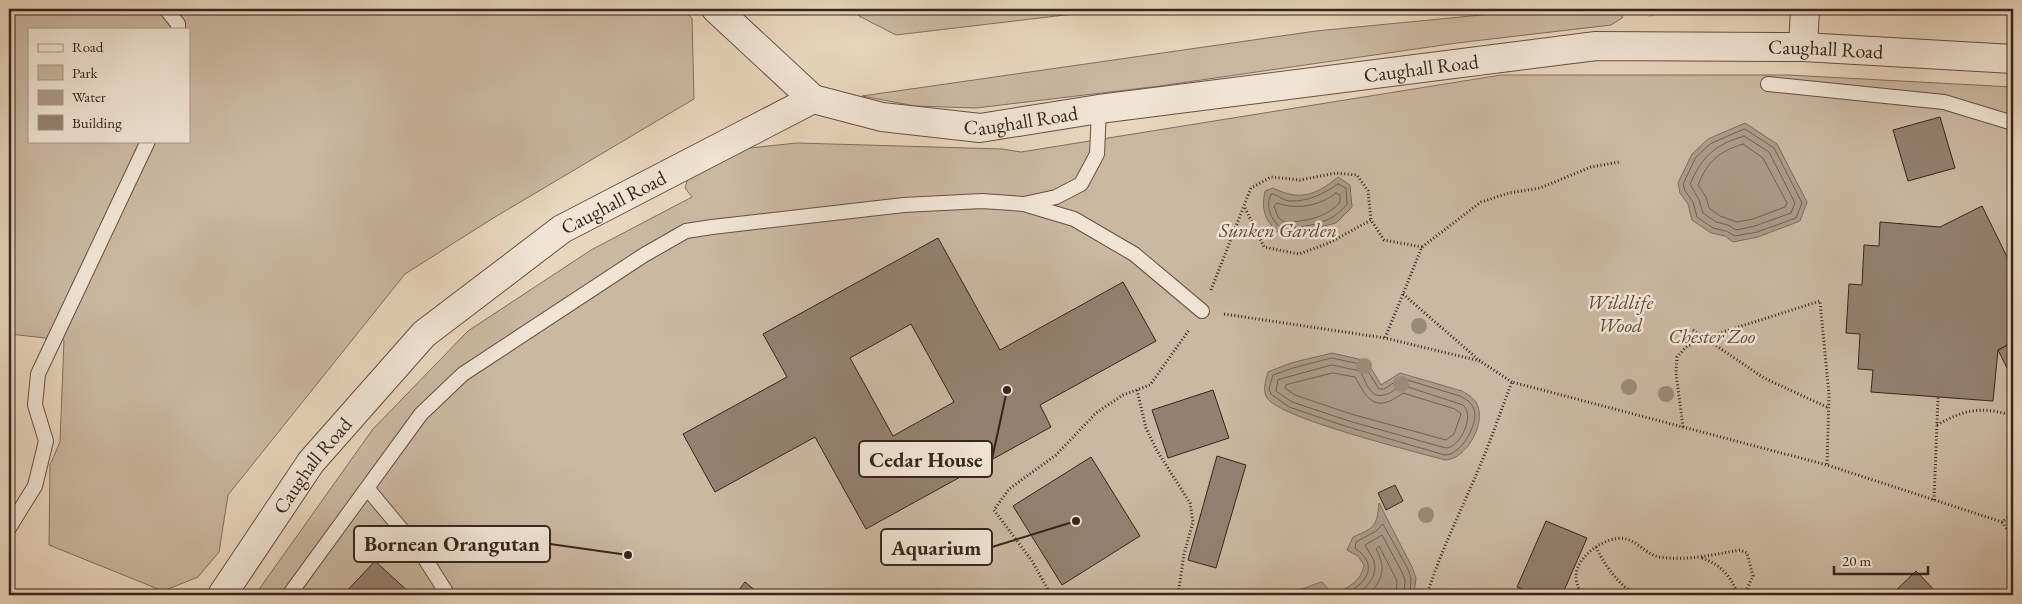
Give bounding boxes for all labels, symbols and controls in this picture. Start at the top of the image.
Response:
legend [28,28,190,142]
street label: Caughall Road [1768,34,1885,65]
text: Road [72,37,104,56]
street label: Caughall Road [1362,48,1481,88]
text: Park [72,63,99,82]
text: Water [72,87,106,106]
street label: Caughall Road [962,99,1081,141]
text: Building [72,113,122,132]
street label: Caughall Road [556,164,671,240]
park label: Sunken Garden [1218,217,1337,243]
park label: Wildlife Wood [1587,289,1654,338]
park label: Chester Zoo [1669,323,1756,349]
street label: Caughall Road [267,411,358,519]
callout: Cedar House [859,441,992,477]
text: Cedar House [869,446,983,473]
callout: Bornean Orangutan [354,526,550,562]
callout: Aquarium [881,529,992,565]
text: Bornean Orangutan [364,530,540,557]
text: Aquarium [890,534,981,561]
scale bar [1834,544,1928,576]
text: 20 m [1842,551,1871,570]

